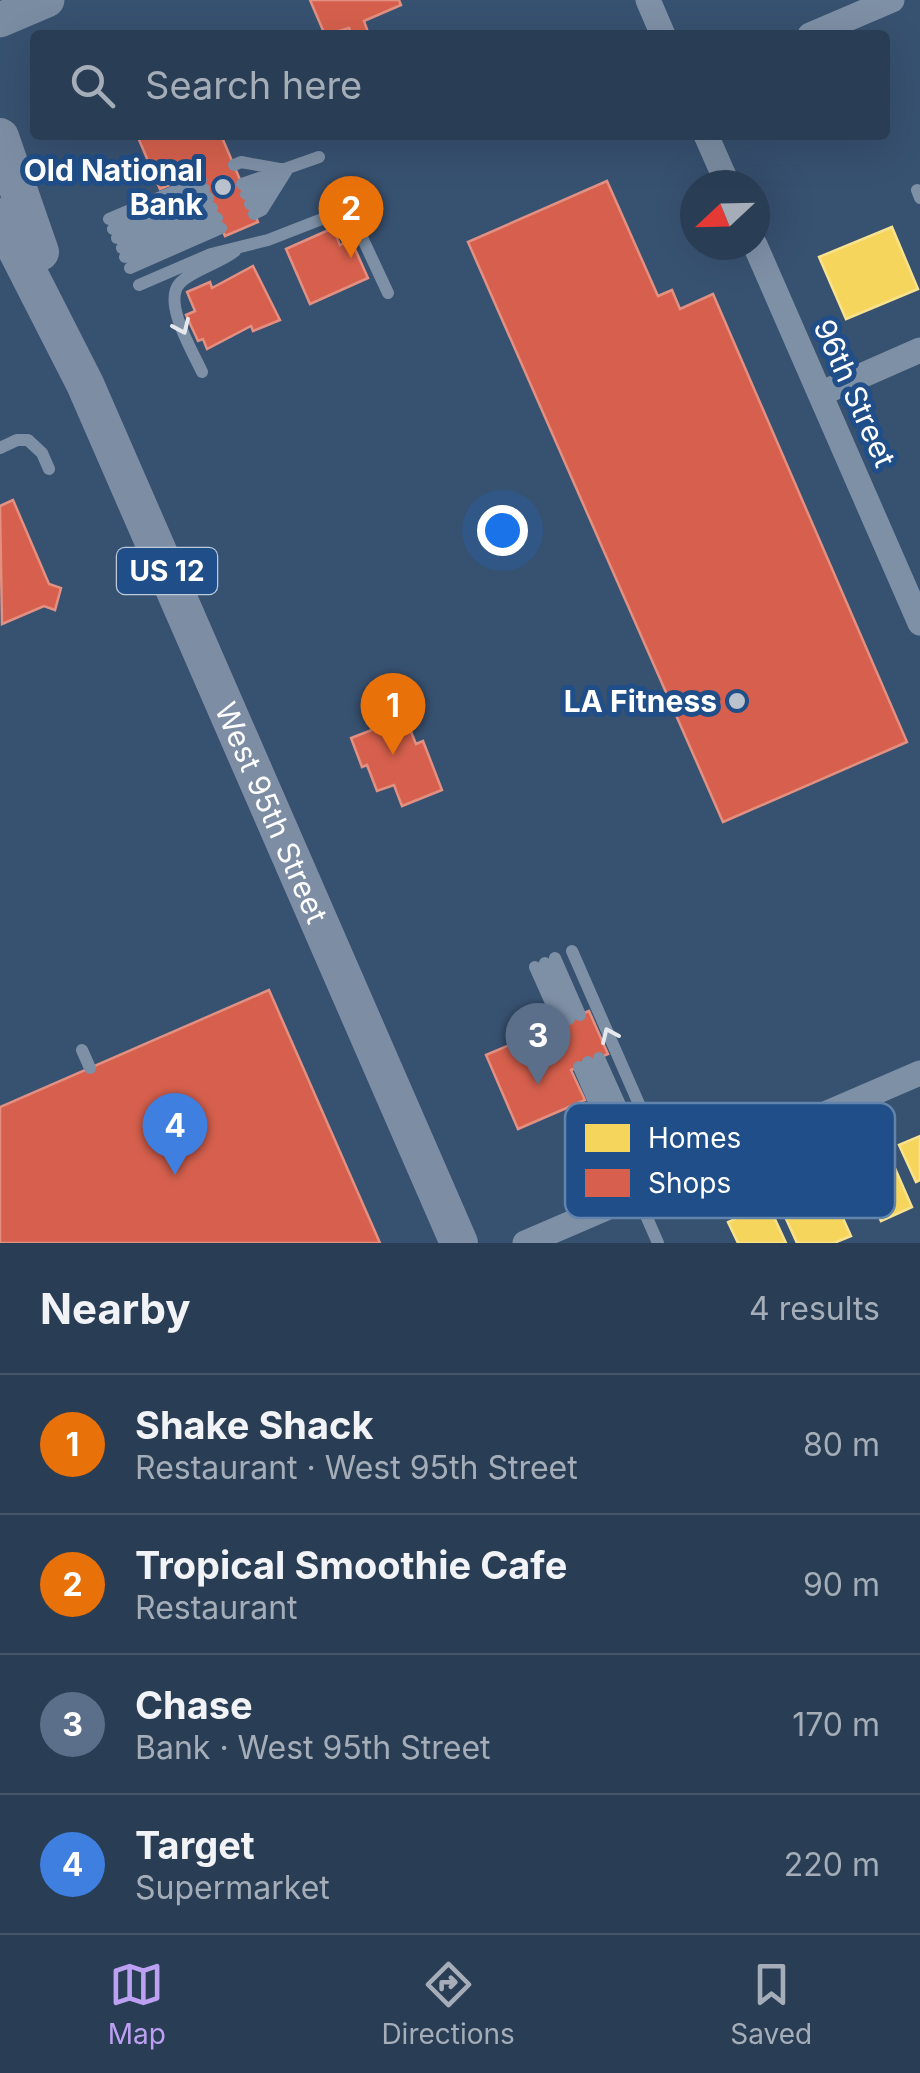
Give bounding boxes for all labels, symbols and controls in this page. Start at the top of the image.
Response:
search box [30,30,890,140]
icon: search [65,58,120,113]
text: Search here [145,62,362,108]
place label: Old National Bank [24,152,204,222]
north arrow [680,170,770,260]
marker: Old National Bank [212,176,234,198]
pin: 2 [318,176,384,258]
street label: 96th Street [806,314,904,473]
one-way arrow [170,317,190,335]
your location [477,505,528,556]
road number: US 12 [117,548,217,594]
pin: 1 [360,672,426,755]
place label: LA Fitness [564,683,717,719]
marker: LA Fitness [726,690,748,712]
street label: West 95th Street [208,697,336,929]
pin: 3 [506,1002,570,1085]
one-way arrow [601,1027,621,1045]
pin: 4 [142,1092,208,1175]
legend [565,1103,895,1218]
text: Homes [648,1121,741,1155]
text: Shops [648,1166,731,1200]
text: Nearby [40,1283,191,1334]
text: 4 results [749,1289,880,1328]
text: Shake Shack [135,1402,373,1448]
text: 1 [66,1425,79,1464]
text: 80 m [803,1425,880,1464]
text: Restaurant · West 95th Street [135,1448,578,1487]
text: Tropical Smoothie Cafe [135,1542,567,1588]
text: 2 [62,1565,83,1604]
text: 90 m [803,1565,880,1604]
text: Restaurant [135,1588,298,1627]
text: Chase [135,1682,253,1728]
text: 3 [62,1705,83,1744]
text: 170 m [792,1705,880,1744]
text: Bank · West 95th Street [135,1728,491,1767]
text: Target [135,1822,255,1868]
text: 4 [62,1845,83,1884]
text: 220 m [784,1845,880,1884]
text: Supermarket [135,1868,330,1907]
tab: Map [108,1957,166,2051]
tab: Directions [381,1957,515,2051]
tab: Saved [730,1957,812,2051]

